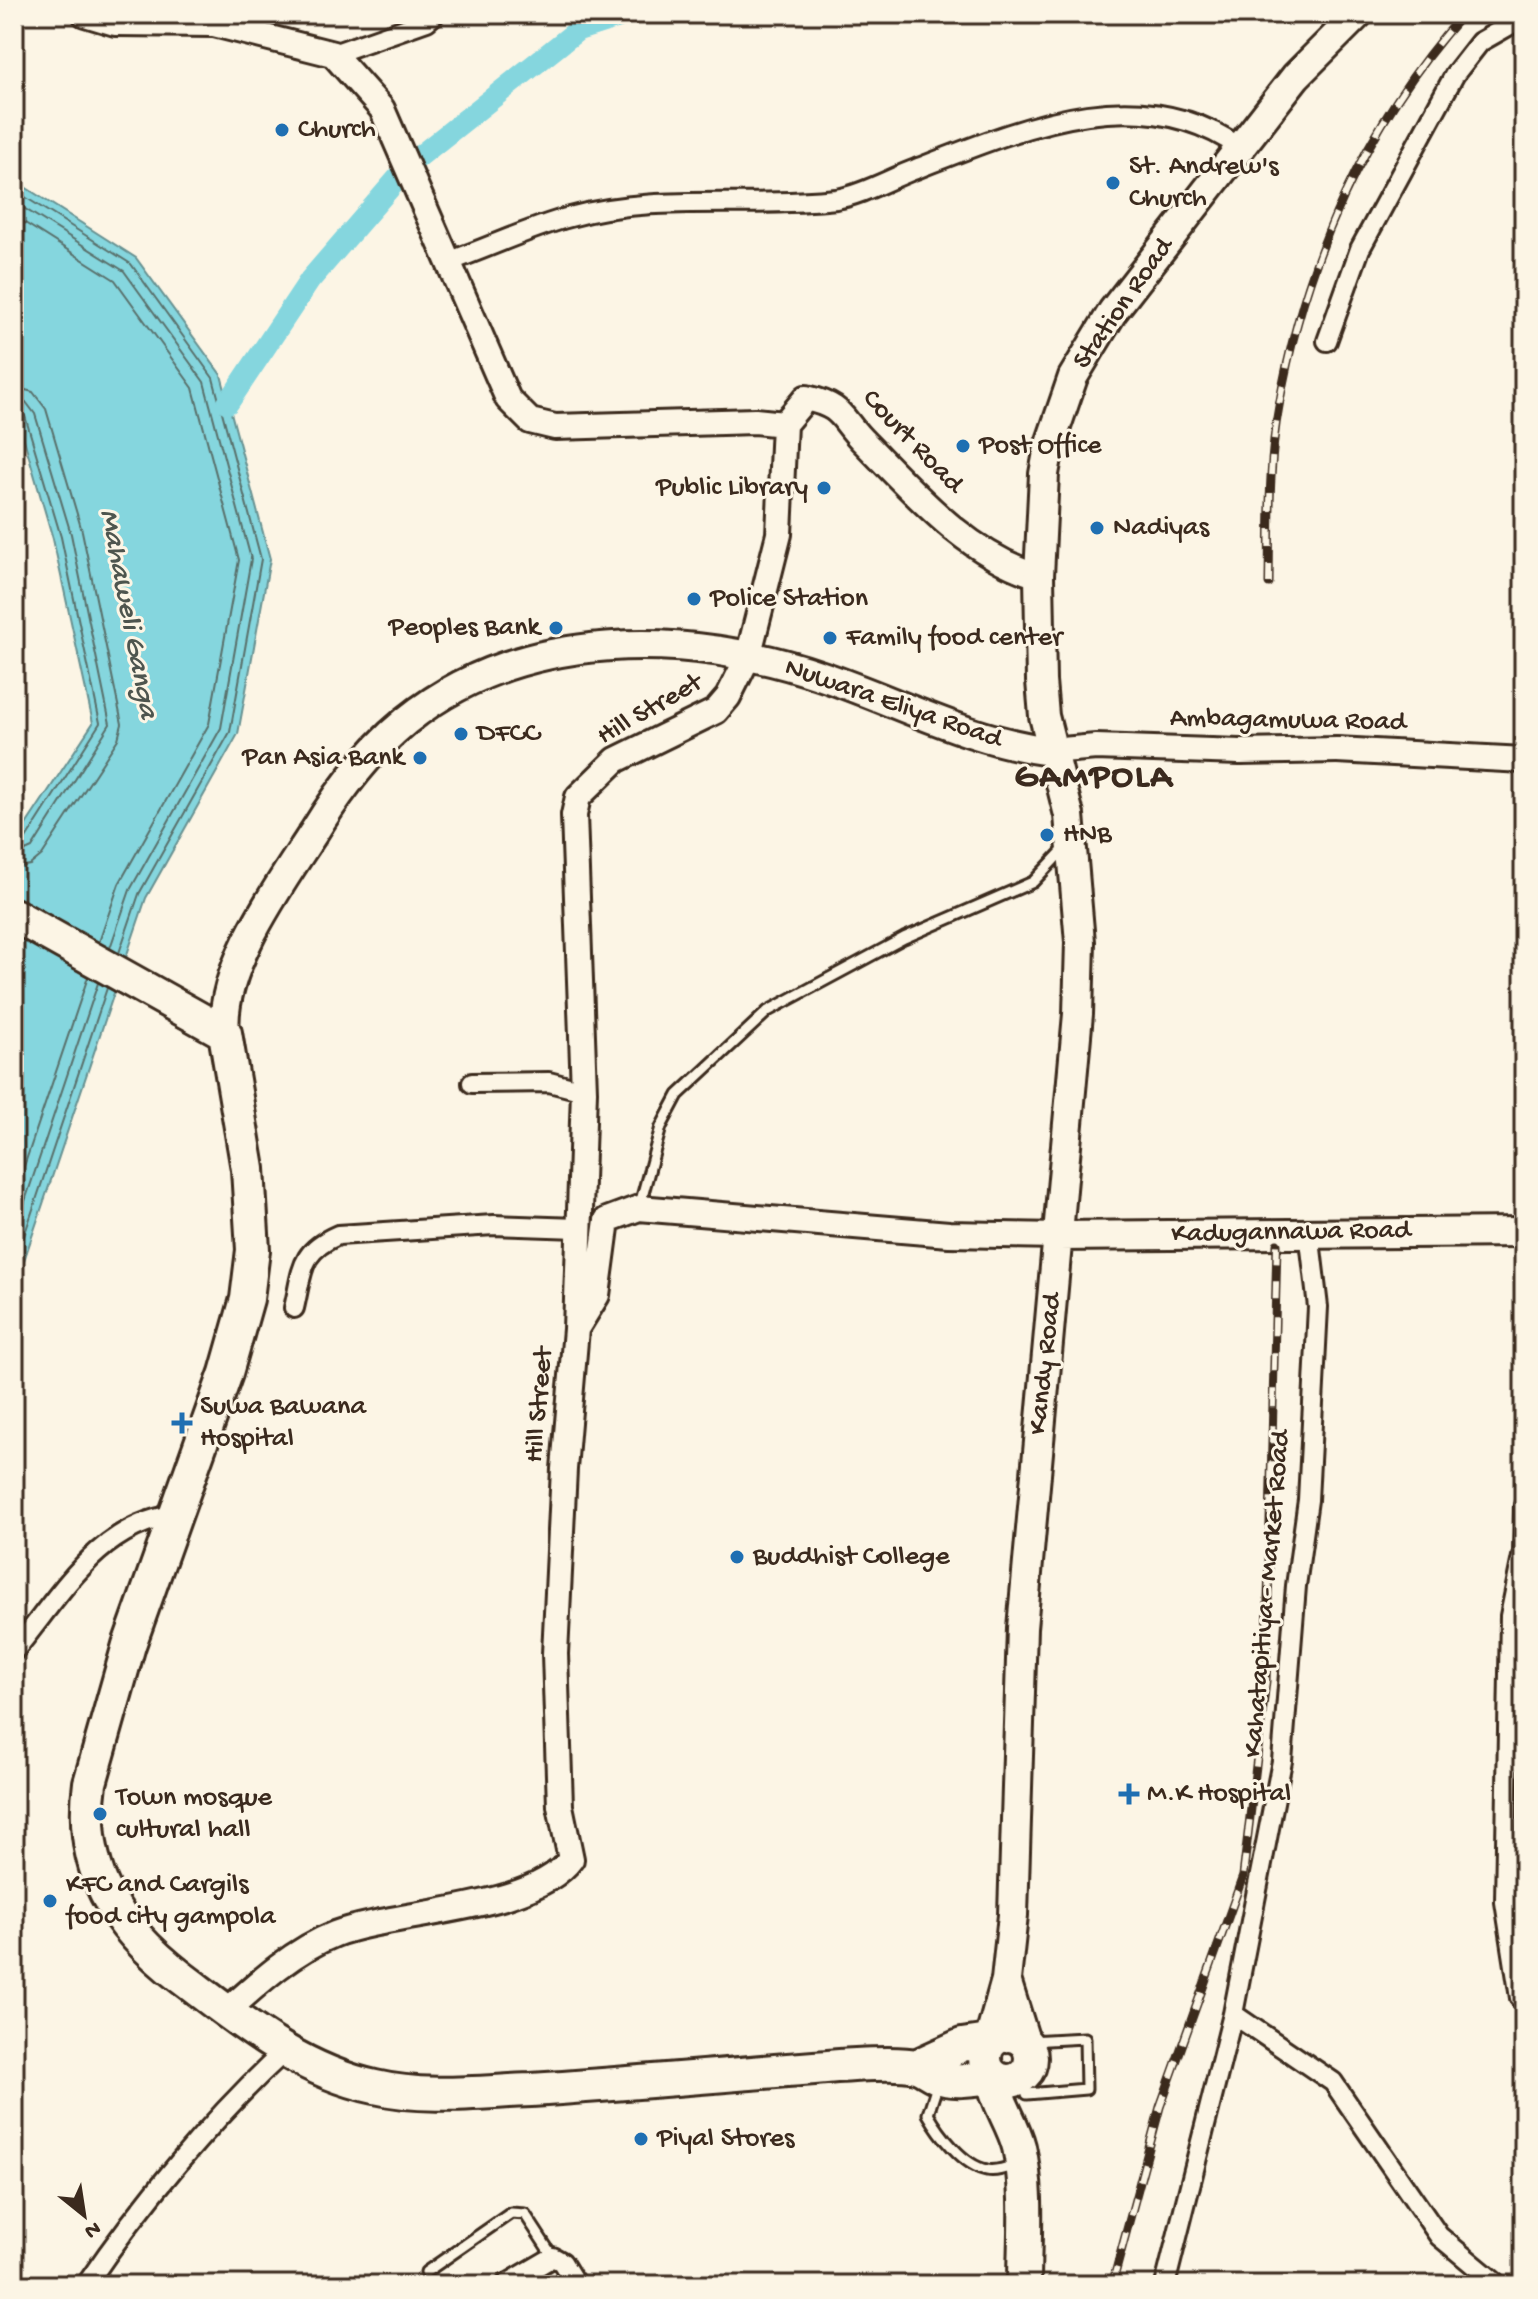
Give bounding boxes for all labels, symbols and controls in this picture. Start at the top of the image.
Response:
place label: Church [298,114,376,147]
marker: Church [273,121,291,139]
place label: St. Andrew's Church [1129,151,1279,216]
marker: St. Andrew's Church [1104,174,1122,192]
street label: Station Road [1067,230,1183,376]
street label: Court Road [854,383,972,503]
place label: Post Office [978,430,1102,463]
marker: Post Office [954,437,972,455]
place label: Public Library [655,472,808,505]
marker: Public Library [815,479,833,497]
water label: Mahaweli Ganga [90,506,165,724]
place label: Nadiyas [1113,512,1210,545]
marker: Nadiyas [1088,519,1106,537]
place label: Police Station [709,583,869,616]
marker: Police Station [685,590,703,608]
place label: Peoples Bank [388,612,543,645]
marker: Peoples Bank [547,619,565,637]
place label: Family food center [845,622,1064,655]
marker: Family food center [821,629,839,647]
street label: Nuwara Eliya Road [780,651,1008,757]
street label: Hill Street [592,666,711,753]
street label: Ambagamuwa Road [1170,702,1409,740]
place label: DFCC [475,718,542,751]
marker: DFCC [452,725,470,743]
place label: Pan Asia Bank [241,742,407,775]
marker: Pan Asia Bank [411,749,429,767]
district label: GAMPOLA [1015,757,1174,800]
place label: HNB [1063,819,1112,852]
marker: HNB [1038,826,1056,844]
street label: Kadugannawa Road [1171,1214,1413,1252]
street label: Kandy Road [1022,1289,1070,1436]
street label: Hill Street [519,1343,562,1464]
place label: Suwa Bawana Hospital [200,1391,367,1456]
marker: Suwa Bawana Hospital [171,1412,193,1434]
street label: Kahatapitiya - Market Road [1237,1426,1299,1759]
place label: Buddhist College [752,1541,950,1574]
marker: Buddhist College [728,1548,746,1566]
place label: M.K Hospital [1147,1778,1291,1811]
place label: Town mosque cultural hall [114,1782,273,1847]
marker: M.K Hospital [1118,1783,1140,1805]
marker: Town mosque cultural hall [91,1805,109,1823]
place label: KFC and Cargils food city gampola [65,1869,277,1934]
marker: KFC and Cargils food city gampola [41,1892,59,1910]
place label: Piyal Stores [656,2123,795,2156]
marker: Piyal Stores [632,2130,650,2148]
north arrow [44,2175,124,2255]
text: N [79,2214,105,2244]

